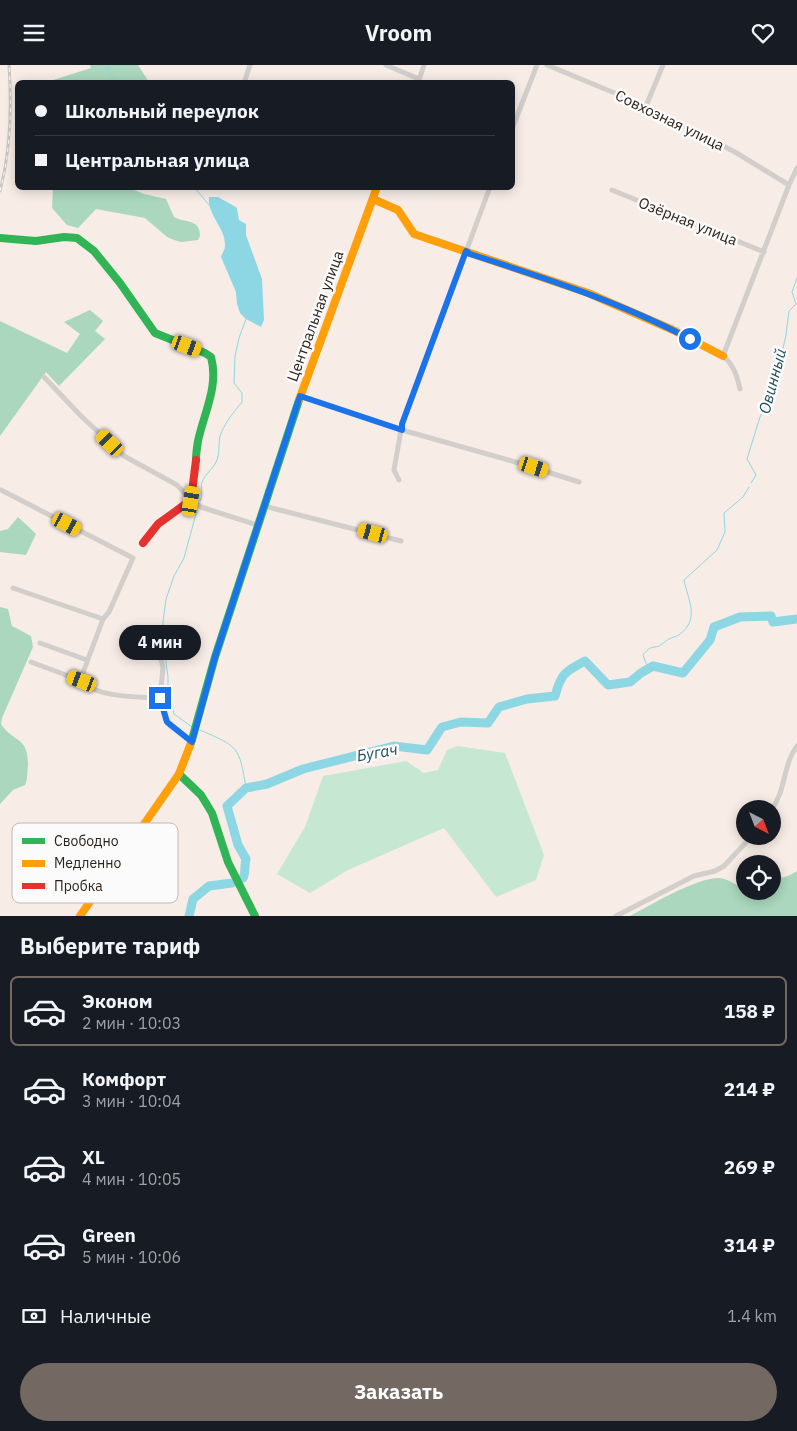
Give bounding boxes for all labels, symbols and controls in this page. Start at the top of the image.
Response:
text: Vroom [365,18,432,47]
icon: menu [20,19,48,47]
icon: heart [749,19,777,47]
street label: Совхозная улица [612,85,728,155]
text: Школьный переулок [65,99,259,123]
text: Центральная улица [65,148,250,172]
street label: Озёрная улица [636,193,740,249]
street label: Центральная улица [282,248,348,384]
route start [679,328,701,350]
car [170,334,203,358]
water label: Овинный [754,346,790,416]
car [93,427,126,459]
car [517,455,550,479]
car [181,485,200,517]
car [50,510,83,538]
car [356,522,389,544]
callout: 4 мин [119,625,201,661]
text: 4 мин [138,632,182,652]
car [65,669,98,693]
route end [149,687,171,709]
water label: Бугач [355,739,399,765]
north arrow [736,800,781,845]
map controls [736,800,781,900]
legend [12,823,178,903]
text: Свободно [54,832,119,850]
text: Медленно [54,854,122,872]
button: locate [736,855,781,900]
text: Пробка [54,877,103,895]
text: Выберите тариф [20,931,200,960]
icon: car [22,989,67,1034]
text: Эконом [82,989,153,1013]
text: 158 ₽ [724,999,775,1023]
text: 2 мин · 10:03 [82,1013,181,1033]
icon: car [22,1067,67,1112]
text: Комфорт [82,1067,166,1091]
text: 214 ₽ [724,1077,775,1101]
text: 3 мин · 10:04 [82,1091,181,1111]
icon: car [22,1145,67,1190]
text: XL [82,1145,105,1169]
text: 269 ₽ [724,1155,775,1179]
text: 4 мин · 10:05 [82,1169,181,1189]
icon: car [22,1223,67,1268]
text: Green [82,1223,136,1247]
text: 314 ₽ [724,1233,775,1257]
text: 5 мин · 10:06 [82,1247,181,1267]
icon: cash [20,1302,48,1330]
text: Наличные [60,1304,151,1328]
text: 1.4 km [727,1306,777,1326]
button: Заказать [20,1363,777,1421]

